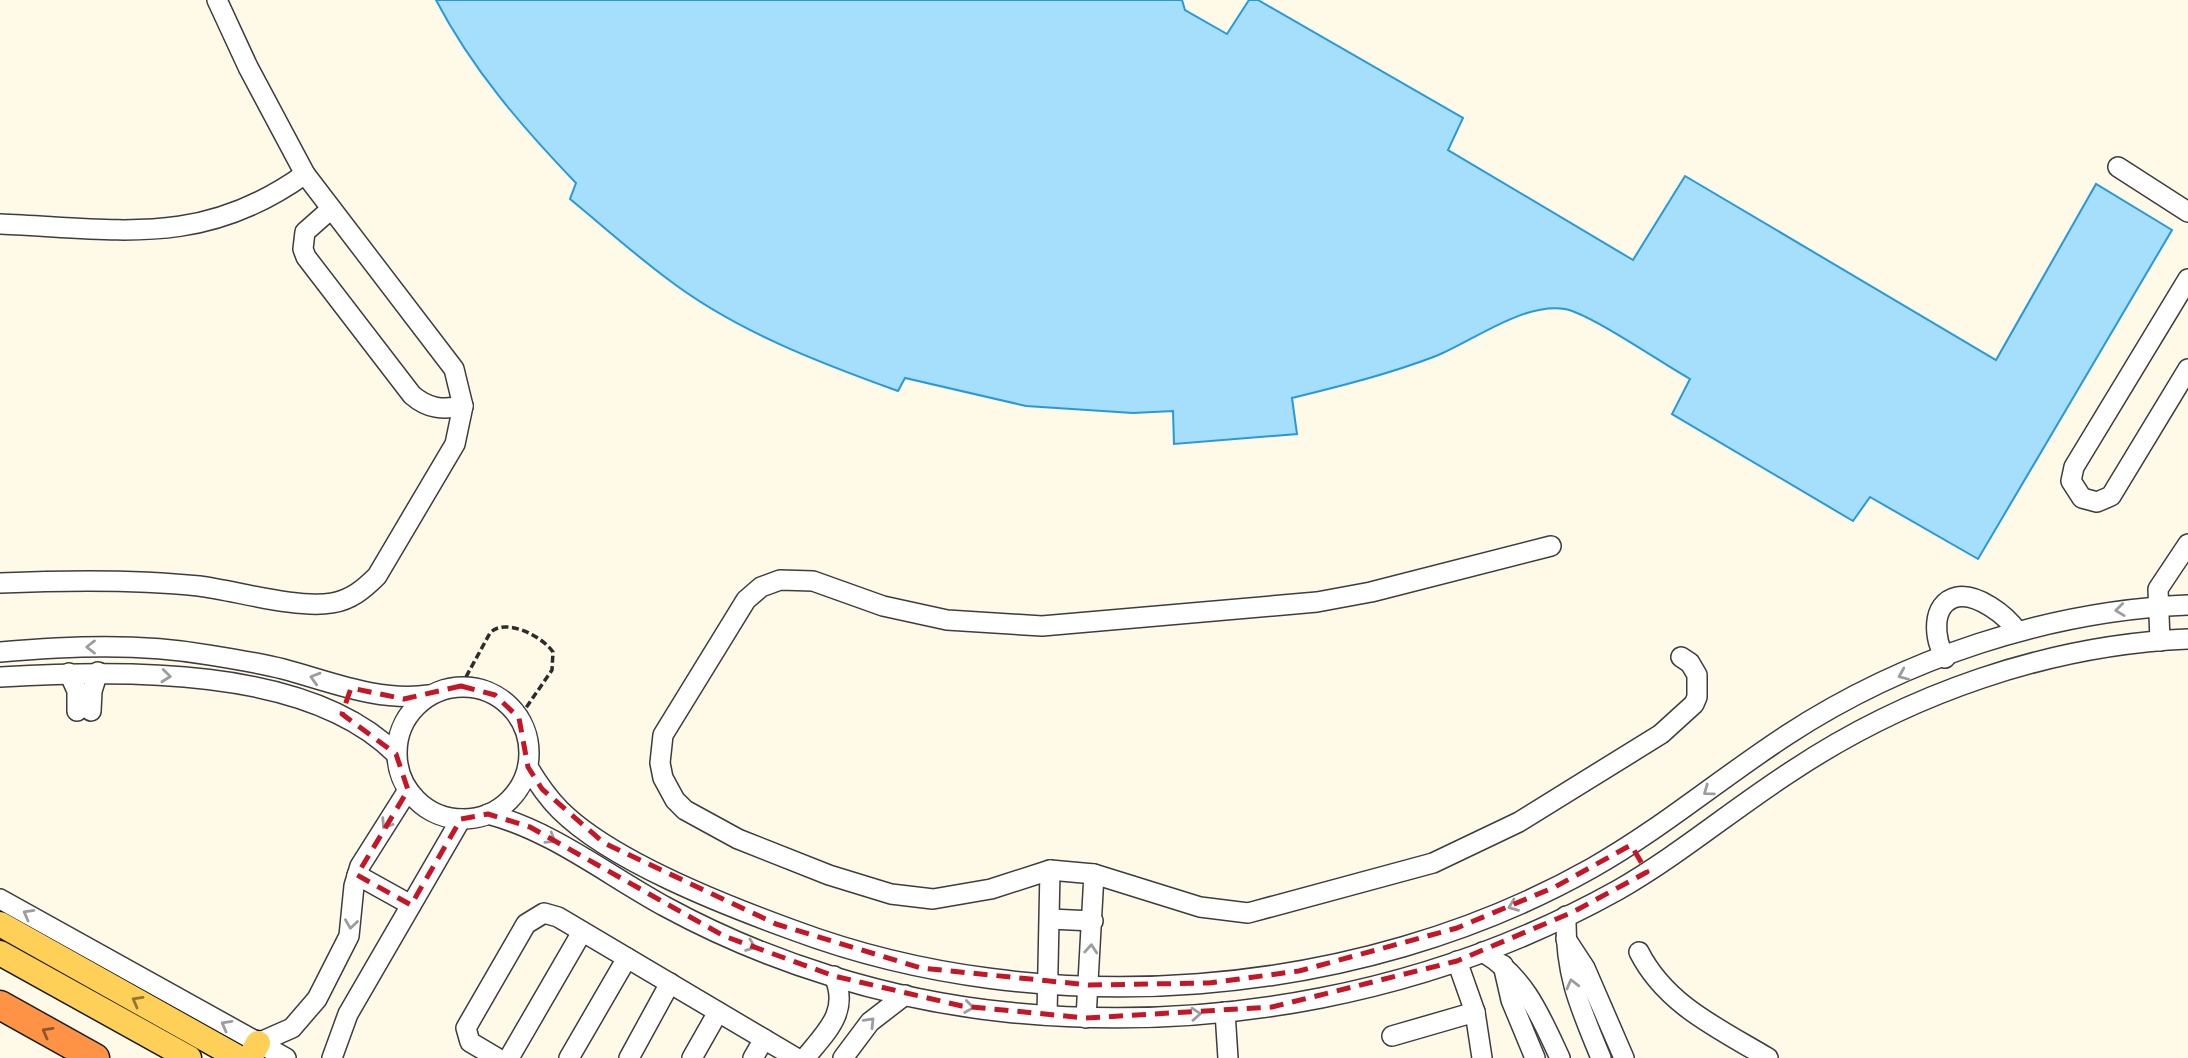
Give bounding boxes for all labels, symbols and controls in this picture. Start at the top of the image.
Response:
one-way arrow [2114,603,2126,618]
one-way arrow [85,639,95,655]
one-way arrow [1898,666,1910,680]
one-way arrow [160,668,172,683]
one-way arrow [309,672,321,687]
one-way arrow [1703,783,1716,795]
one-way arrow [382,816,395,829]
one-way arrow [543,831,556,844]
one-way arrow [1507,897,1519,911]
one-way arrow [22,909,35,922]
one-way arrow [344,918,359,930]
one-way arrow [744,938,756,952]
one-way arrow [1083,944,1098,955]
one-way arrow [1566,978,1580,990]
one-way arrow [132,996,144,1009]
one-way arrow [964,999,975,1014]
one-way arrow [1191,1007,1202,1022]
one-way arrow [861,1018,874,1031]
one-way arrow [221,1020,234,1033]
one-way arrow [42,1027,55,1040]

